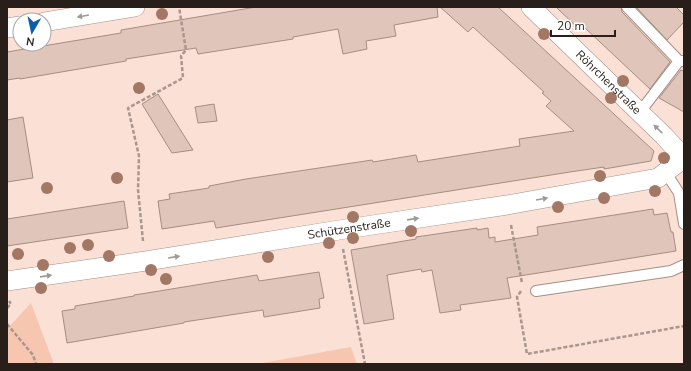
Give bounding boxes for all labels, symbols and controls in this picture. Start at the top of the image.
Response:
north arrow [12,12,52,52]
scale bar [551,12,615,38]
one-way arrow [77,13,89,19]
text: 20 m [557,18,585,34]
text: N [25,33,36,49]
street label: Röhrchenstraße [572,47,645,118]
one-way arrow [653,125,663,134]
one-way arrow [536,196,548,202]
street label: Schützenstraße [306,214,392,243]
one-way arrow [407,216,419,222]
one-way arrow [168,253,180,259]
one-way arrow [40,273,52,279]

